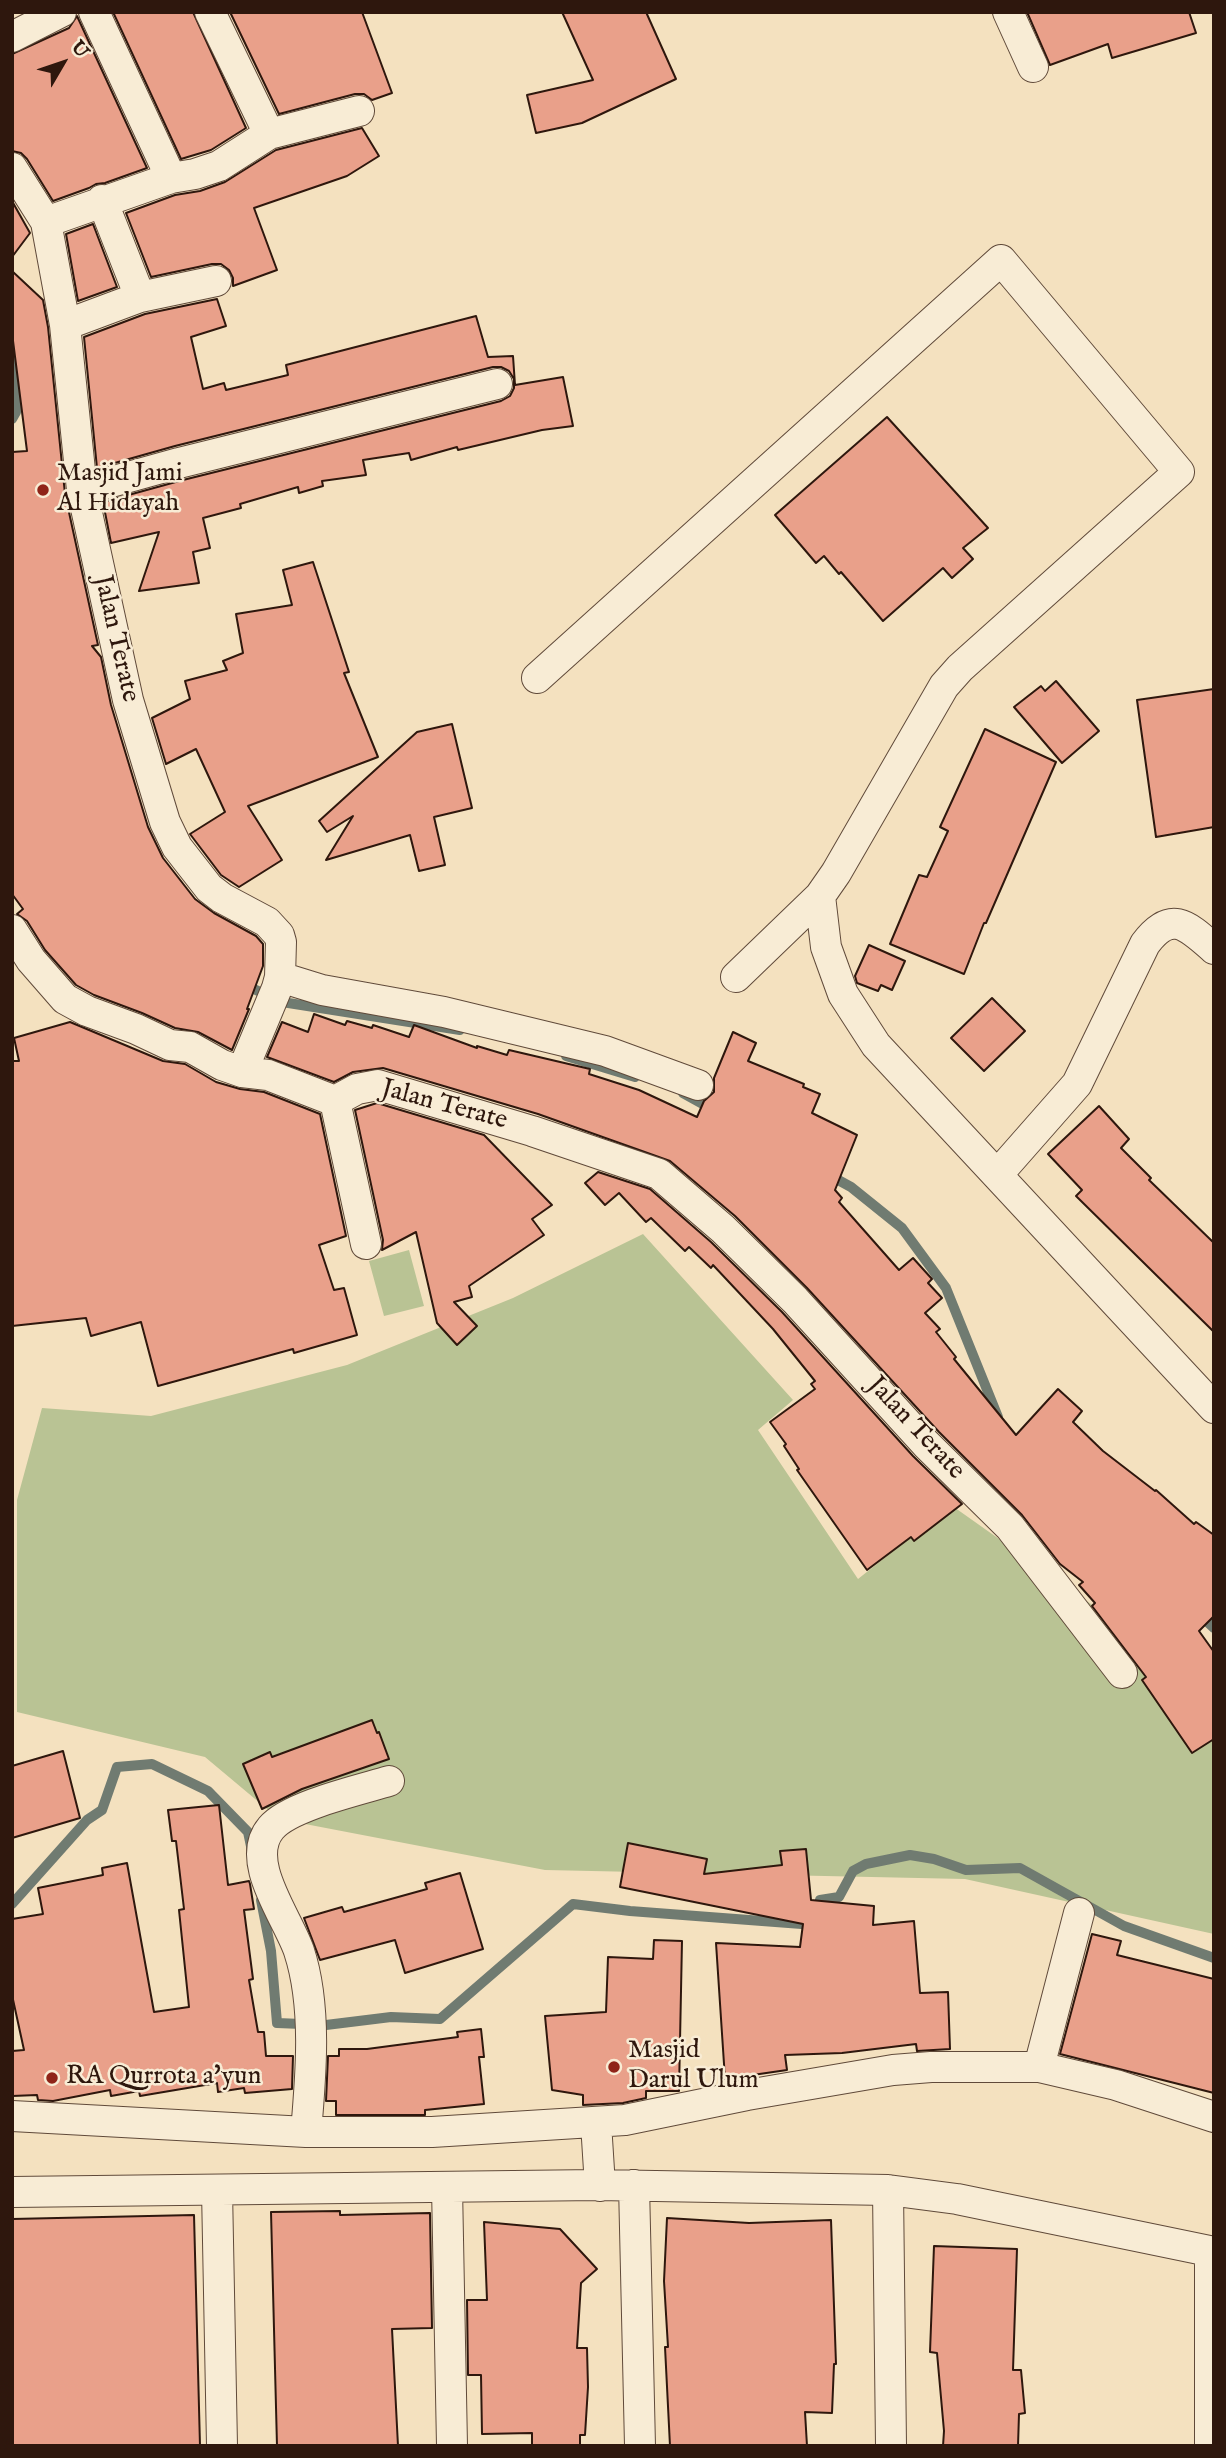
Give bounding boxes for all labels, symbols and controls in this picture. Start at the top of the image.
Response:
north arrow [28,28,98,98]
text: U [65,36,94,64]
place label: Masjid Jami Al Hidayah [57,459,183,520]
marker: Masjid Jami Al Hidayah [35,482,51,498]
street label: Jalan Terate [85,572,145,706]
street label: Jalan Terate [378,1074,510,1138]
street label: Jalan Terate [859,1371,971,1487]
place label: Masjid Darul Ulum [628,2036,759,2098]
marker: Masjid Darul Ulum [606,2059,622,2075]
place label: RA Qurrota a'yun [66,2062,261,2094]
marker: RA Qurrota a'yun [44,2070,60,2086]

